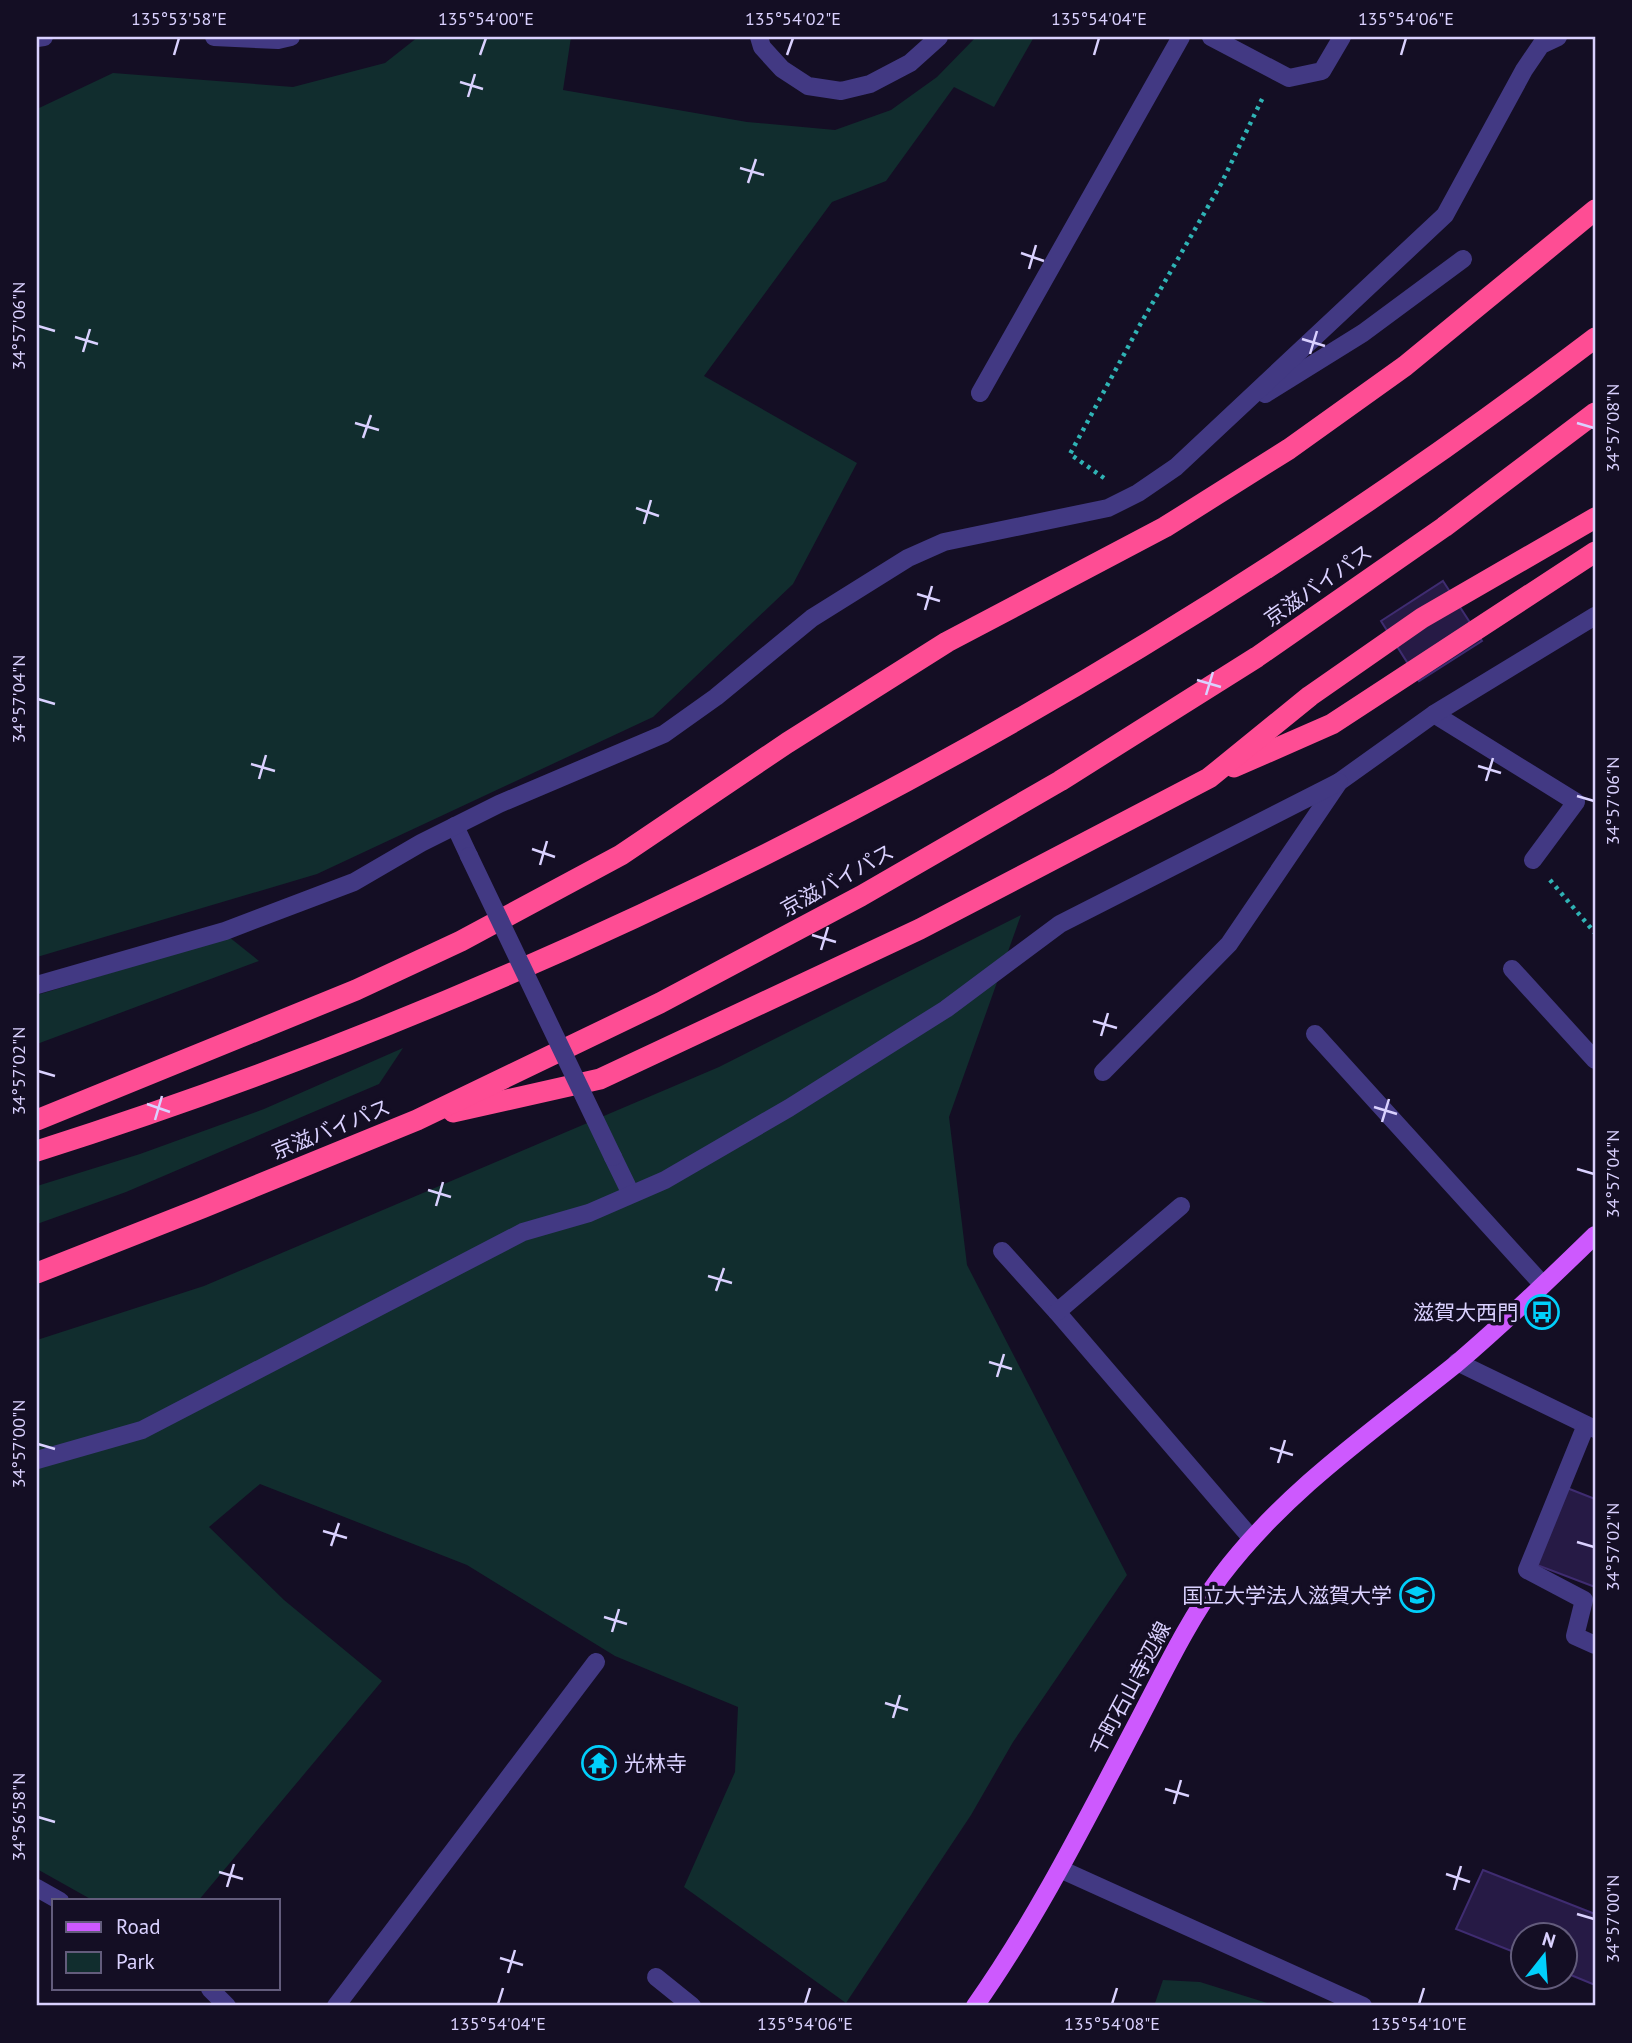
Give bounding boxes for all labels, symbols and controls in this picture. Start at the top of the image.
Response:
text: 135°53'58"E [131,7,227,30]
text: 135°54'00"E [438,7,534,30]
text: 135°54'02"E [745,7,841,30]
text: 135°54'04"E [1051,7,1147,30]
text: 135°54'06"E [1358,7,1454,30]
text: 34°57'06"N [7,282,30,370]
text: 34°57'08"N [1601,384,1624,472]
street label: 京滋バイパス [1259,538,1377,632]
text: 34°57'04"N [7,655,30,743]
text: 34°57'06"N [1601,757,1624,845]
street label: 京滋バイパス [776,838,898,922]
text: 34°57'02"N [7,1027,30,1115]
street label: 京滋バイパス [268,1093,394,1165]
text: 34°57'04"N [1601,1130,1624,1218]
bus stop icon: 滋賀大西門 [1523,1293,1561,1331]
place label: 滋賀大西門 [1413,1299,1518,1326]
text: 34°57'00"N [7,1400,30,1488]
text: 34°57'02"N [1601,1503,1624,1591]
school or university icon: 国立大学法人滋賀大学 [1398,1576,1436,1614]
place label: 国立大学法人滋賀大学 [1182,1582,1392,1609]
street label: 千町石山寺辺線 [1084,1617,1176,1759]
temple icon: 光林寺 [580,1744,618,1782]
place label: 光林寺 [624,1750,687,1777]
text: 34°56'58"N [7,1773,30,1861]
text: 34°57'00"N [1601,1875,1624,1963]
legend [52,1899,280,1990]
text: Road [116,1913,160,1940]
north arrow [1510,1920,1580,1990]
text: N [1539,1926,1558,1953]
text: Park [116,1948,155,1975]
text: 135°54'04"E [450,2012,546,2035]
text: 135°54'06"E [757,2012,853,2035]
text: 135°54'08"E [1064,2012,1160,2035]
text: 135°54'10"E [1371,2012,1467,2035]

